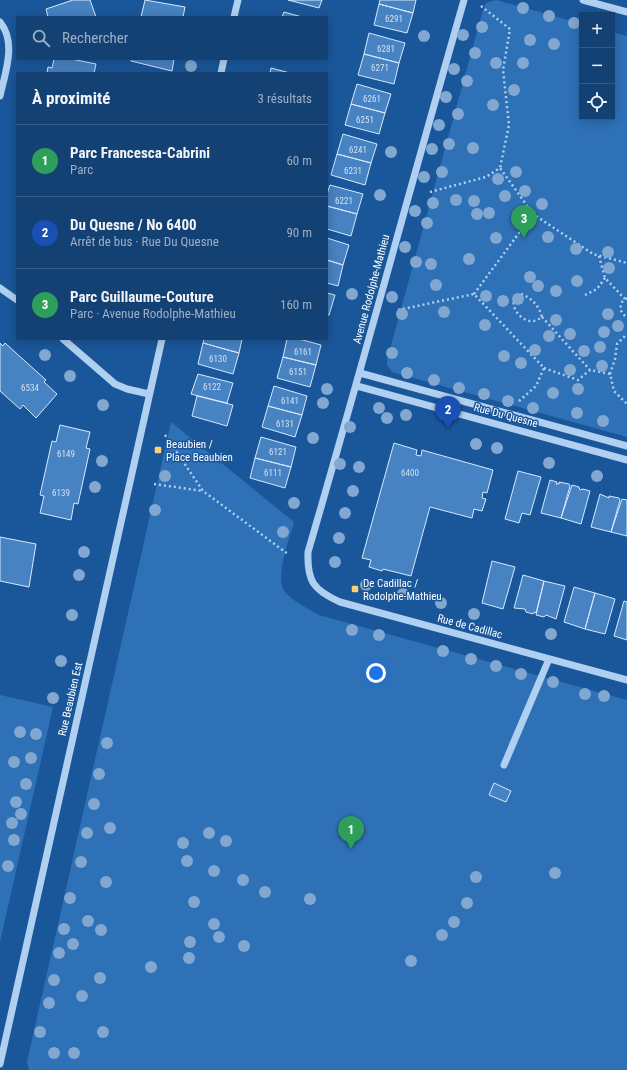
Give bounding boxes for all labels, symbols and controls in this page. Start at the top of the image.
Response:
map controls [579,12,615,120]
button: + [579,12,615,48]
house number: 6291 [385,14,403,24]
search box [16,16,328,60]
icon: search [30,27,52,49]
text: Rechercher [62,29,128,47]
house number: 6281 [377,44,395,54]
button: − [579,48,615,84]
house number: 6271 [371,63,389,73]
button: locate [579,84,615,120]
text: À proximité [32,88,110,108]
text: 3 résultats [258,91,312,106]
house number: 6261 [363,94,381,104]
house number: 6251 [356,115,374,125]
text: Parc Francesca-Cabrini [70,144,210,162]
house number: 6241 [349,145,367,155]
text: 1 [42,153,48,168]
text: 60 m [286,153,312,168]
text: Parc [70,162,93,177]
house number: 6231 [344,166,362,176]
house number: 6221 [335,196,353,206]
pin: 3 [511,205,537,238]
text: Du Quesne / No 6400 [70,216,197,234]
text: 2 [42,225,48,240]
text: 90 m [286,225,312,240]
street label: Avenue Rodolphe-Mathieu [351,233,392,345]
text: Arrêt de bus · Rue Du Quesne [70,234,219,249]
text: Parc Guillaume-Couture [70,288,214,306]
text: 3 [42,297,48,312]
text: 160 m [280,297,312,312]
text: Parc · Avenue Rodolphe-Mathieu [70,306,236,321]
house number: 6161 [294,347,312,357]
house number: 6130 [209,354,227,364]
house number: 6151 [289,367,307,377]
house number: 6122 [203,382,221,392]
house number: 6534 [21,383,39,393]
house number: 6141 [281,396,299,406]
pin: 2 [435,396,461,429]
street label: Rue Du Quesne [473,401,539,430]
house number: 6131 [276,419,294,429]
place label: Beaubien / Place Beaubien [166,438,233,464]
marker: Beaubien / Place Beaubien [153,445,163,455]
house number: 6121 [269,447,287,457]
house number: 6149 [57,449,75,459]
house number: 6111 [264,468,282,478]
house number: 6400 [401,468,419,478]
house number: 6139 [52,488,70,498]
place label: De Cadillac / Rodolphe-Mathieu [363,577,442,603]
marker: De Cadillac / Rodolphe-Mathieu [350,584,360,594]
street label: Rue de Cadillac [436,612,504,641]
street label: Rue Beaubien Est [56,661,85,737]
your location [366,663,386,683]
pin: 1 [338,816,364,849]

